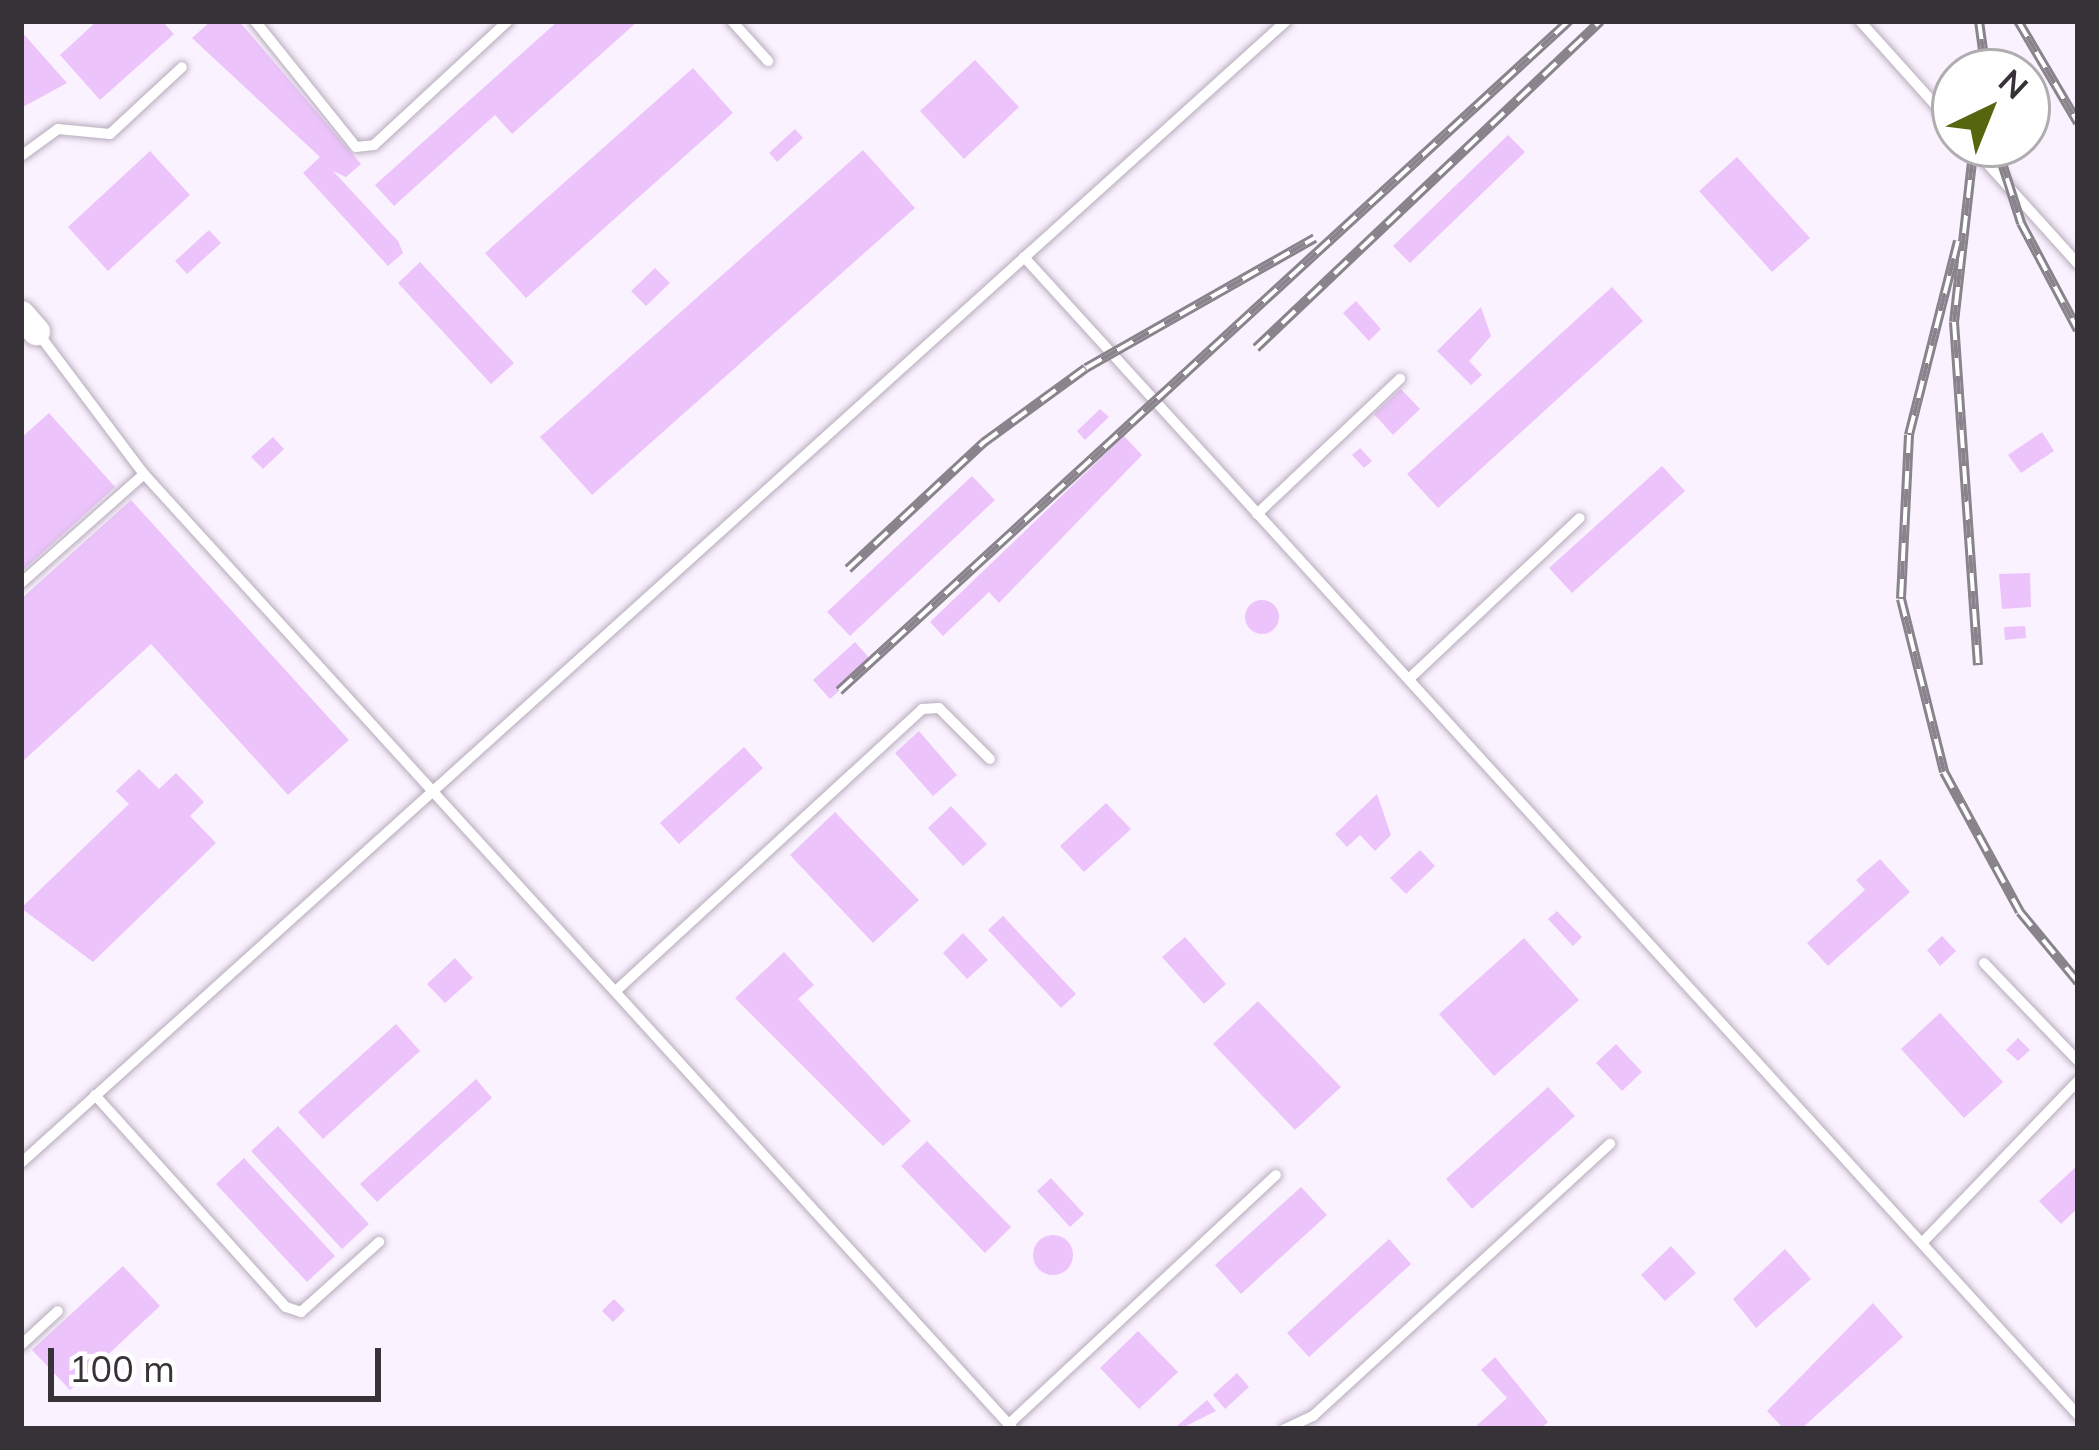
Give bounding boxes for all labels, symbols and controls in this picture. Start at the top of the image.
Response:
north arrow [1931,48,2051,168]
text: N [1991,60,2037,107]
scale bar [54,1324,387,1398]
text: 100 m [69,1346,175,1391]

